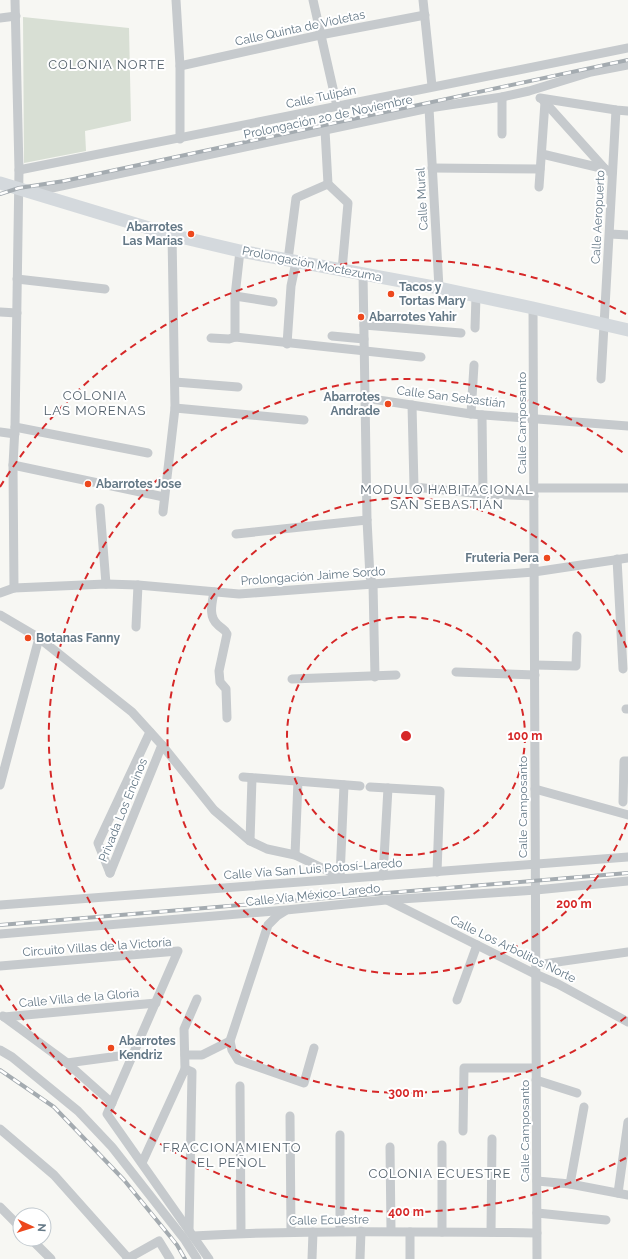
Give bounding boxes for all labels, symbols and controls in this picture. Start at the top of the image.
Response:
street label: Calle Quinta de Violetas [234,7,366,49]
district label: COLONIA NORTE [48,57,166,72]
street label: Calle Tulipán [285,83,357,111]
street label: Prolongación 20 de Noviembre [242,92,414,142]
street label: Calle Mural [413,166,431,231]
street label: Calle Aeropuerto [589,170,607,264]
place label: Abarrotes Las Marias [123,220,183,248]
marker: Abarrotes Las Marias [186,229,196,239]
street label: Prolongación Moctezuma [241,244,383,284]
place label: Tacos y Tortas Mary [399,280,466,308]
marker: Tacos y Tortas Mary [386,289,396,299]
place label: Abarrotes Yahir [369,310,457,324]
marker: Abarrotes Yahir [356,312,366,322]
street label: Calle Camposanto [515,372,529,474]
street label: Calle San Sebastián [396,383,506,411]
district label: COLONIA LAS MORENAS [44,388,146,418]
place label: Abarrotes Andrade [323,390,380,418]
marker: Abarrotes Andrade [383,399,393,409]
place label: Abarrotes Jose [96,477,181,491]
marker: Abarrotes Jose [83,479,93,489]
district label: MODULO HABITACIONAL SAN SEBASTIÁN [360,482,534,512]
place label: Fruteria Pera [465,551,539,565]
marker: Fruteria Pera [542,553,552,563]
street label: Prolongación Jaime Sordo [240,564,386,588]
place label: Botanas Fanny [36,631,120,645]
marker: Botanas Fanny [23,633,33,643]
centre of rings [399,729,413,743]
text: 100 m [508,729,542,743]
street label: Privada Los Encinos [96,756,150,864]
street label: Calle Camposanto [516,756,530,858]
street label: Calle Vía San Luis Potosí-Laredo [223,856,403,882]
street label: Calle Vía México-Laredo [245,881,381,909]
text: 200 m [556,897,592,911]
street label: Calle Los Arbolitos Norte [448,912,578,986]
street label: Circuito Villas de la Victoría [22,935,172,959]
street label: Calle Villa de la Gloria [18,986,140,1010]
place label: Abarrotes Kendriz [119,1034,176,1062]
marker: Abarrotes Kendriz [106,1043,116,1053]
street label: Calle Camposanto [518,1080,532,1182]
text: 300 m [388,1086,424,1100]
district label: FRACCIONAMIENTO EL PEÑOL [162,1140,302,1170]
district label: COLONIA ECUESTRE [368,1166,512,1181]
text: 400 m [388,1205,424,1219]
north arrow [12,1207,52,1247]
street label: Calle Ecuestre [289,1212,369,1228]
text: N [35,1223,48,1232]

